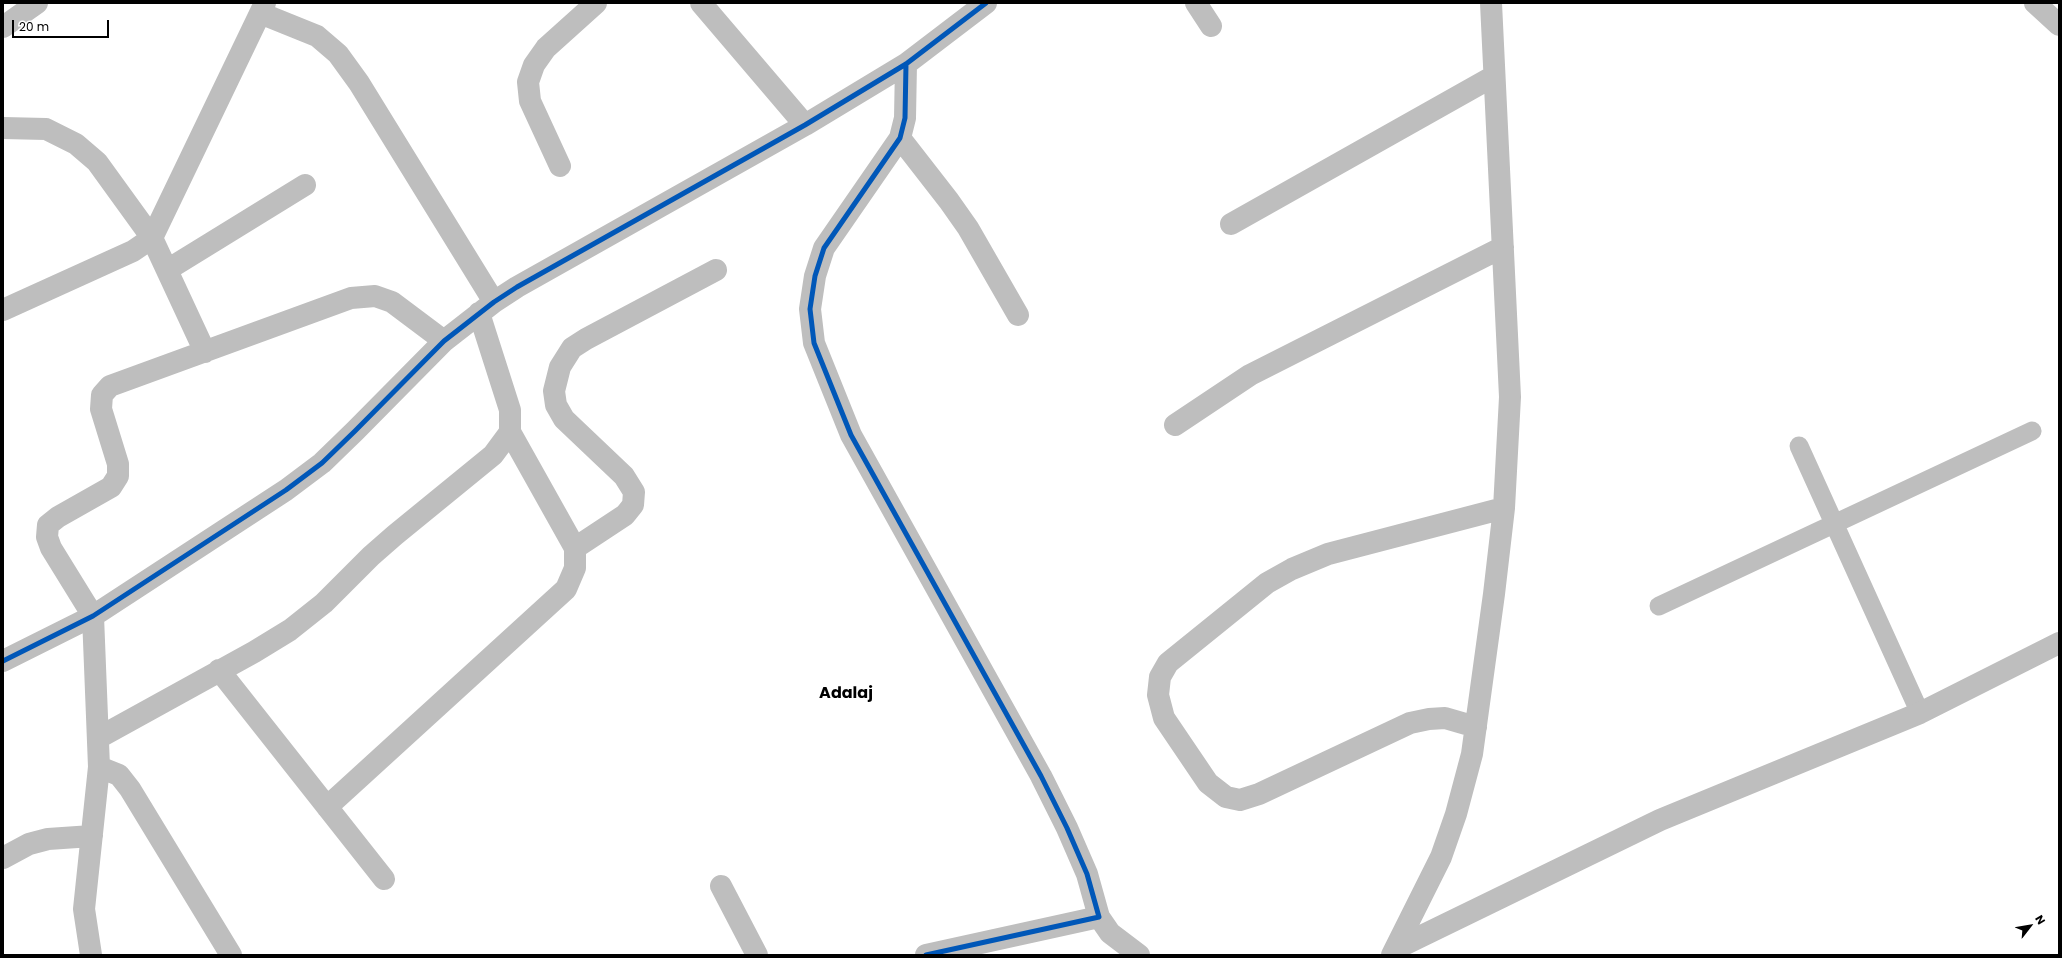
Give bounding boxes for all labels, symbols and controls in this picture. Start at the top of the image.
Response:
scale bar [14,12,111,38]
text: 20 m [19,18,49,35]
district label: Adalaj [819,684,873,704]
north arrow [2010,906,2050,946]
text: N [2031,912,2049,927]

